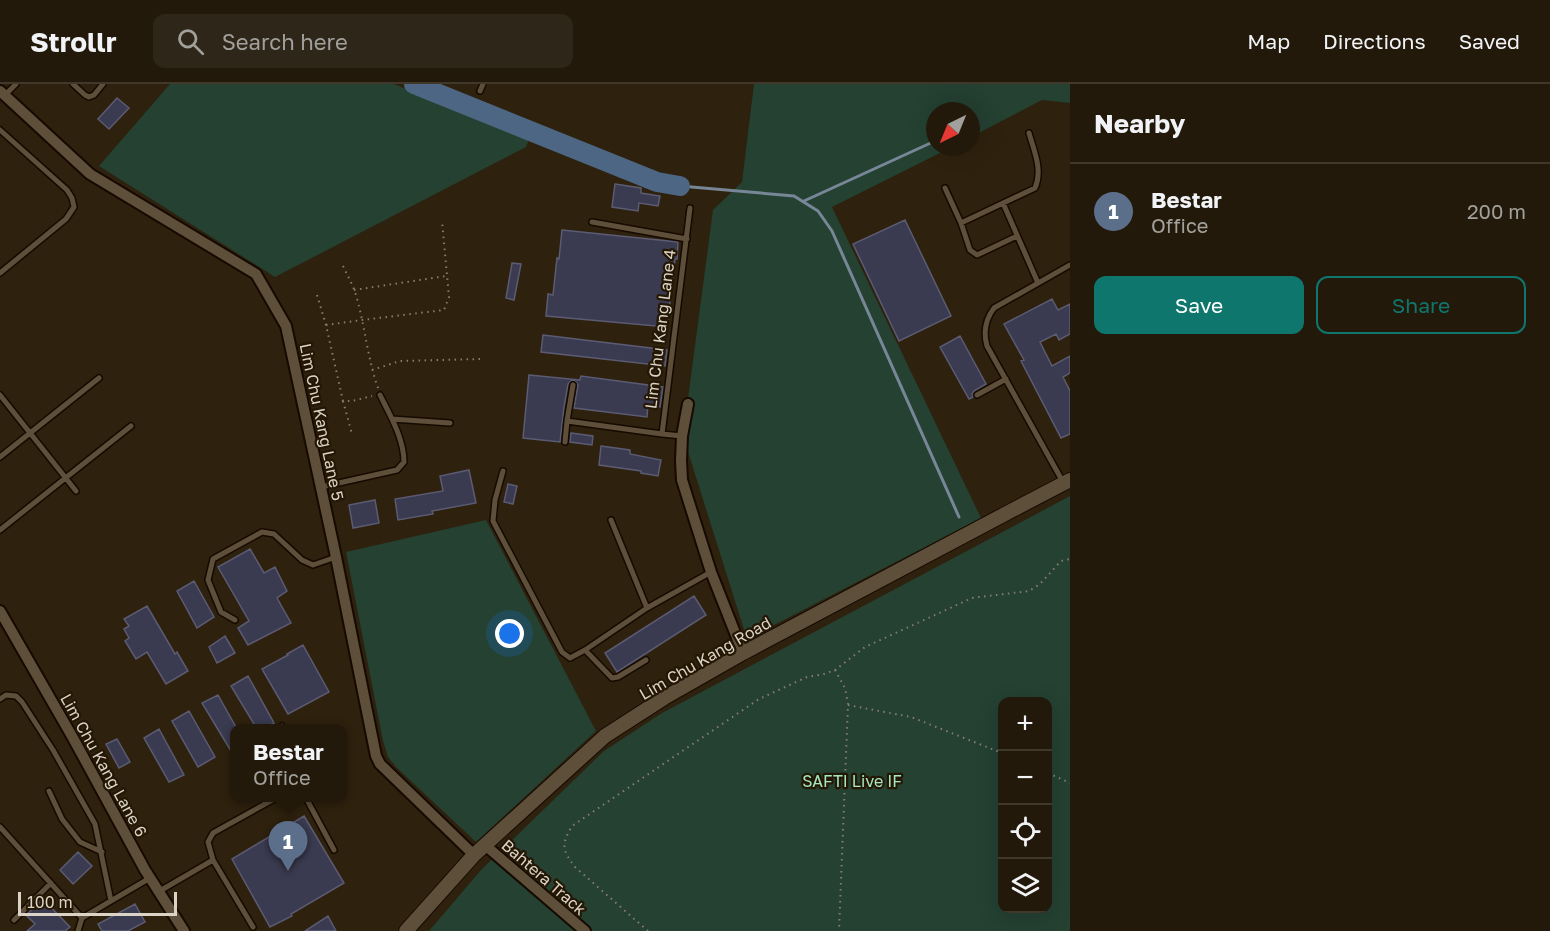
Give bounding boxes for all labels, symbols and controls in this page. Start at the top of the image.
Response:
search box [153,14,573,68]
text: Strollr [30,25,117,58]
icon: search [174,25,207,58]
text: Search here [222,28,348,55]
text: Map [1247,28,1290,54]
text: Directions [1323,28,1426,54]
text: Saved [1459,28,1520,54]
north arrow [926,102,980,156]
text: Nearby [1094,108,1185,139]
text: Bestar [1151,186,1222,213]
text: 1 [1108,199,1119,223]
text: 200 m [1467,199,1526,223]
text: Office [1151,213,1208,237]
street label: Lim Chu Kang Lane 4 [640,248,680,410]
button: Save [1094,276,1304,334]
button: Share [1316,276,1526,334]
street label: Lim Chu Kang Lane 5 [296,342,348,502]
street label: Lim Chu Kang Road [636,612,774,704]
your location [495,619,524,648]
street label: Lim Chu Kang Lane 6 [56,690,152,840]
map controls [998,697,1052,913]
button: + [998,697,1052,751]
popup [230,724,347,802]
text: Bestar [253,738,324,765]
button: − [998,751,1052,805]
text: Office [253,765,311,789]
park label: SAFTI Live IF [802,771,902,791]
button: locate [998,805,1052,859]
pin: 1 [268,822,308,871]
street label: Bahtera Track [498,835,590,919]
button: layers [998,859,1052,913]
scale bar [18,889,177,916]
text: 100 m [27,892,73,912]

